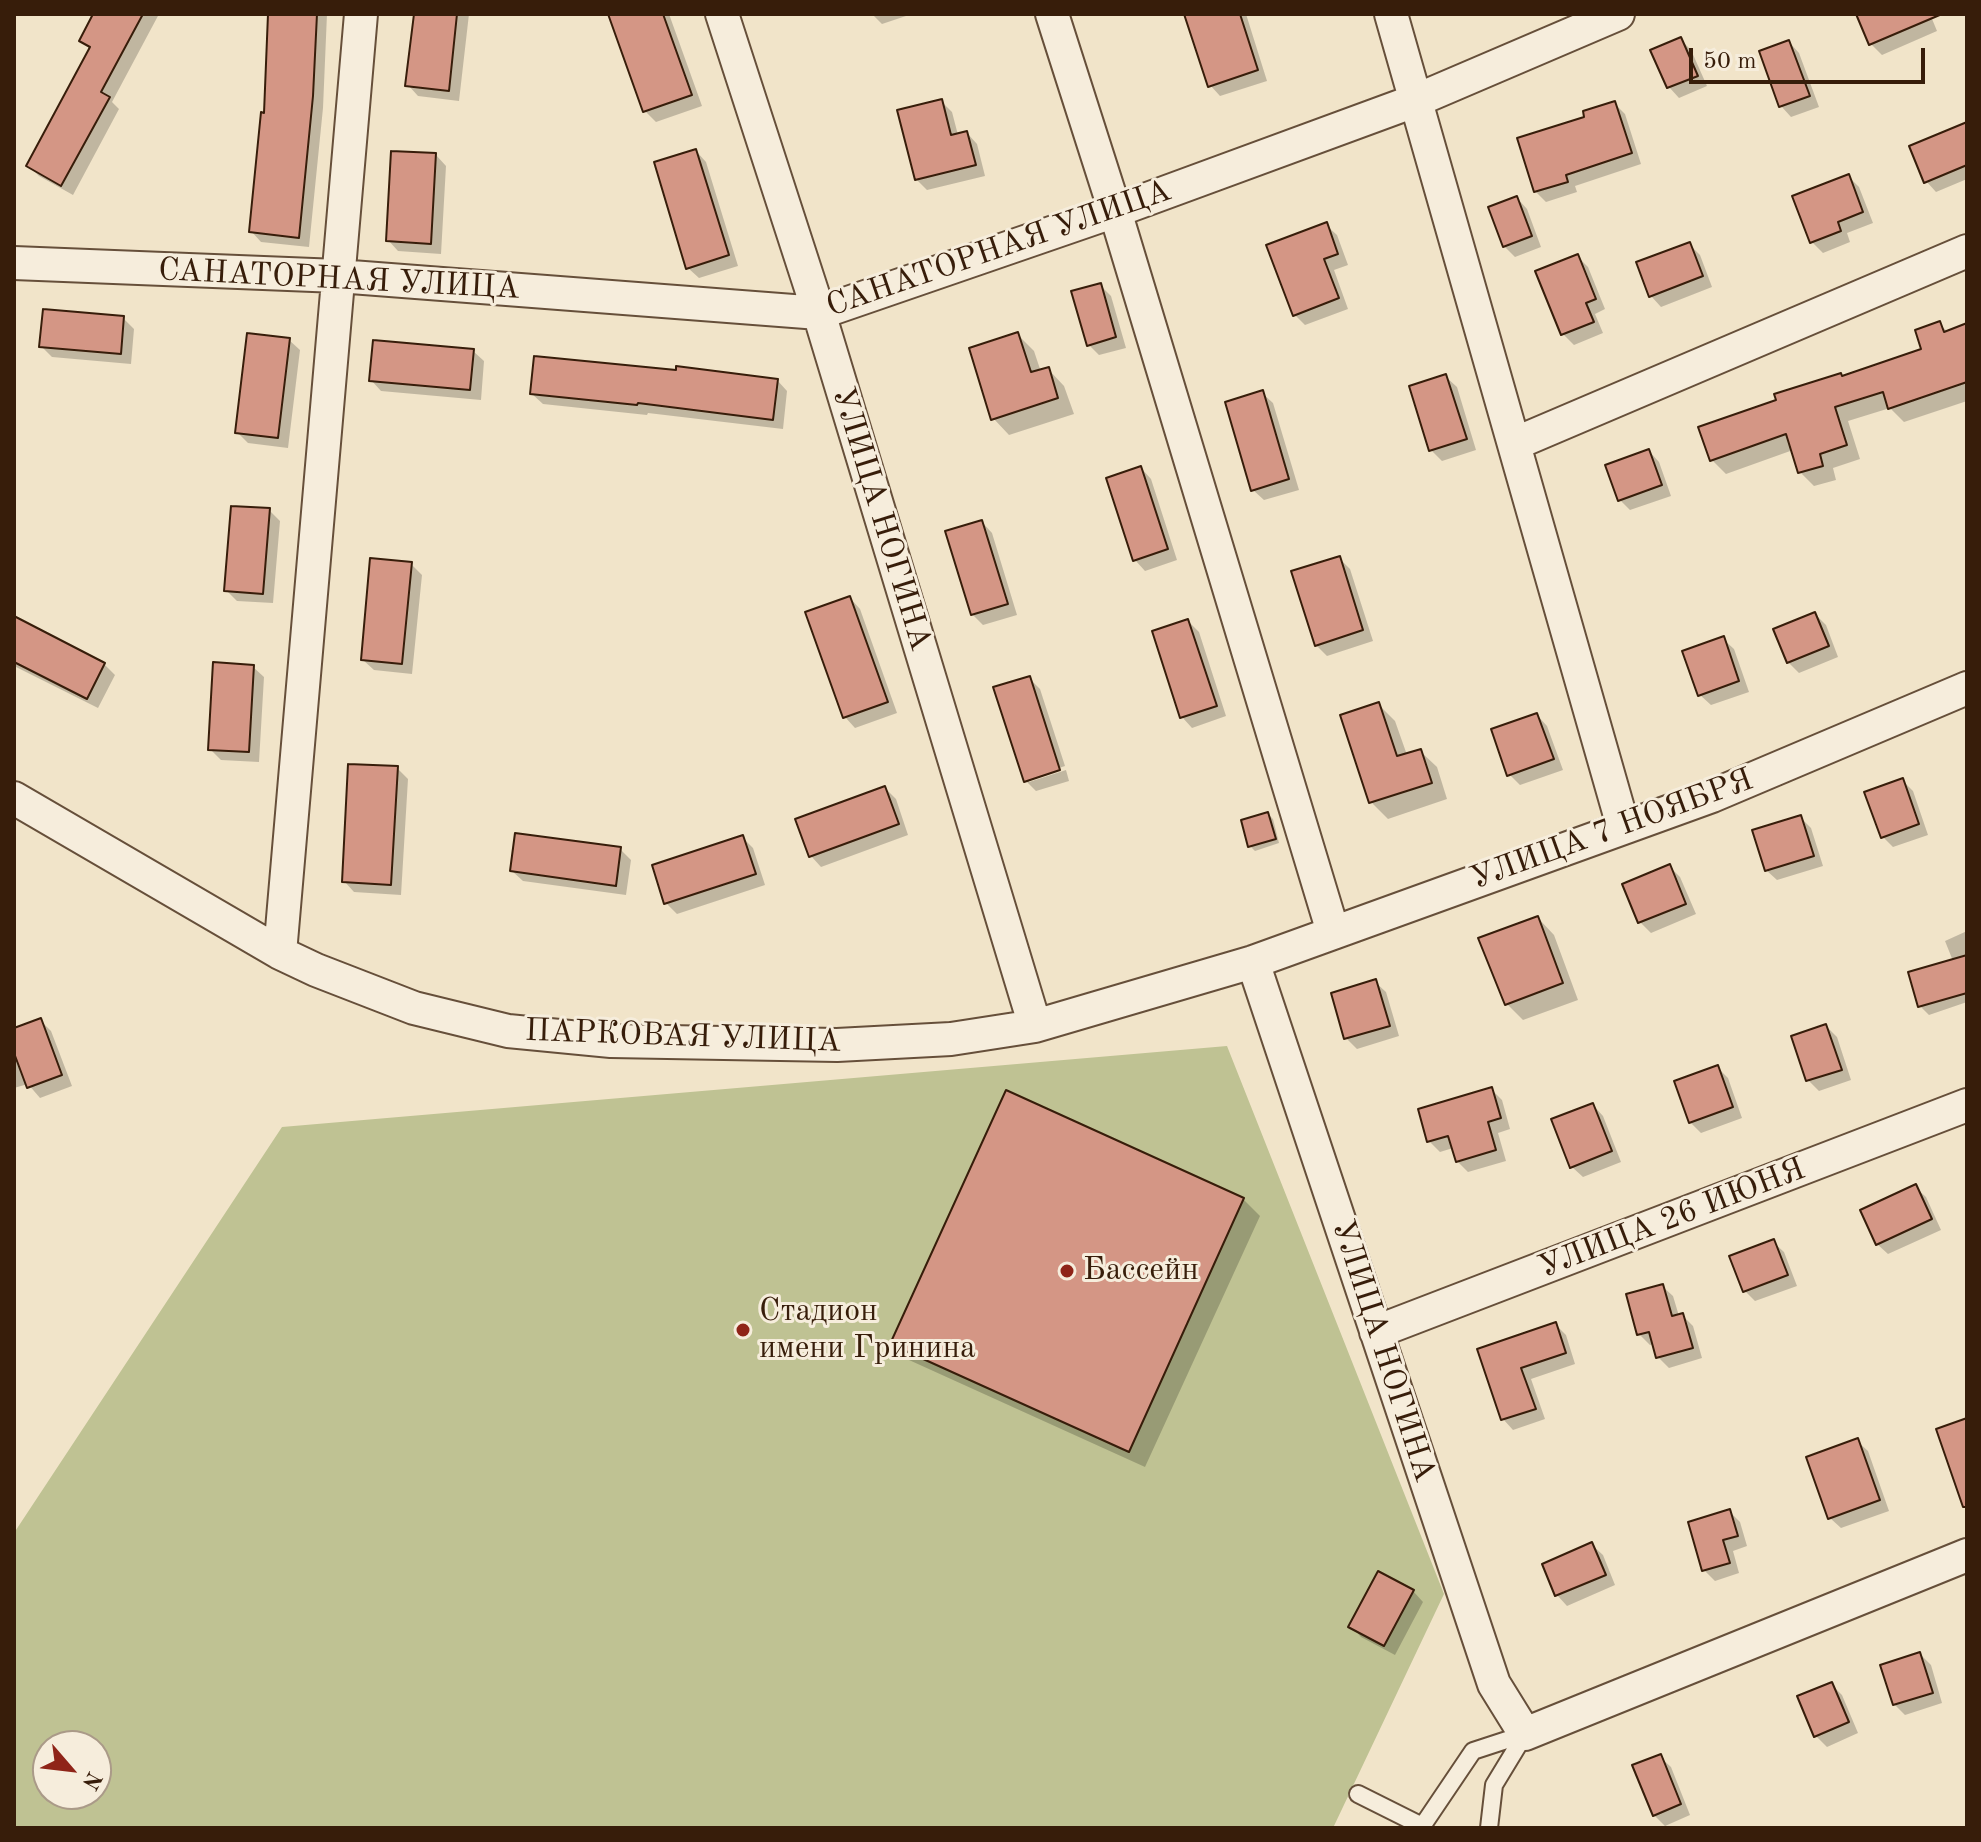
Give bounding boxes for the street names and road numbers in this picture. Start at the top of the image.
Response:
street label: САНАТОРНАЯ УЛИЦА [822,172,1176,326]
street label: САНАТОРНАЯ УЛИЦА [157,251,521,309]
street label: УЛИЦА НОГИНА [823,383,939,655]
street label: УЛИЦА 7 НОЯБРЯ [1465,761,1759,899]
street label: ПАРКОВАЯ УЛИЦА [524,1012,842,1062]
street label: УЛИЦА 26 ИЮНЯ [1533,1150,1811,1288]
street label: УЛИЦА НОГИНА [1323,1215,1443,1487]

